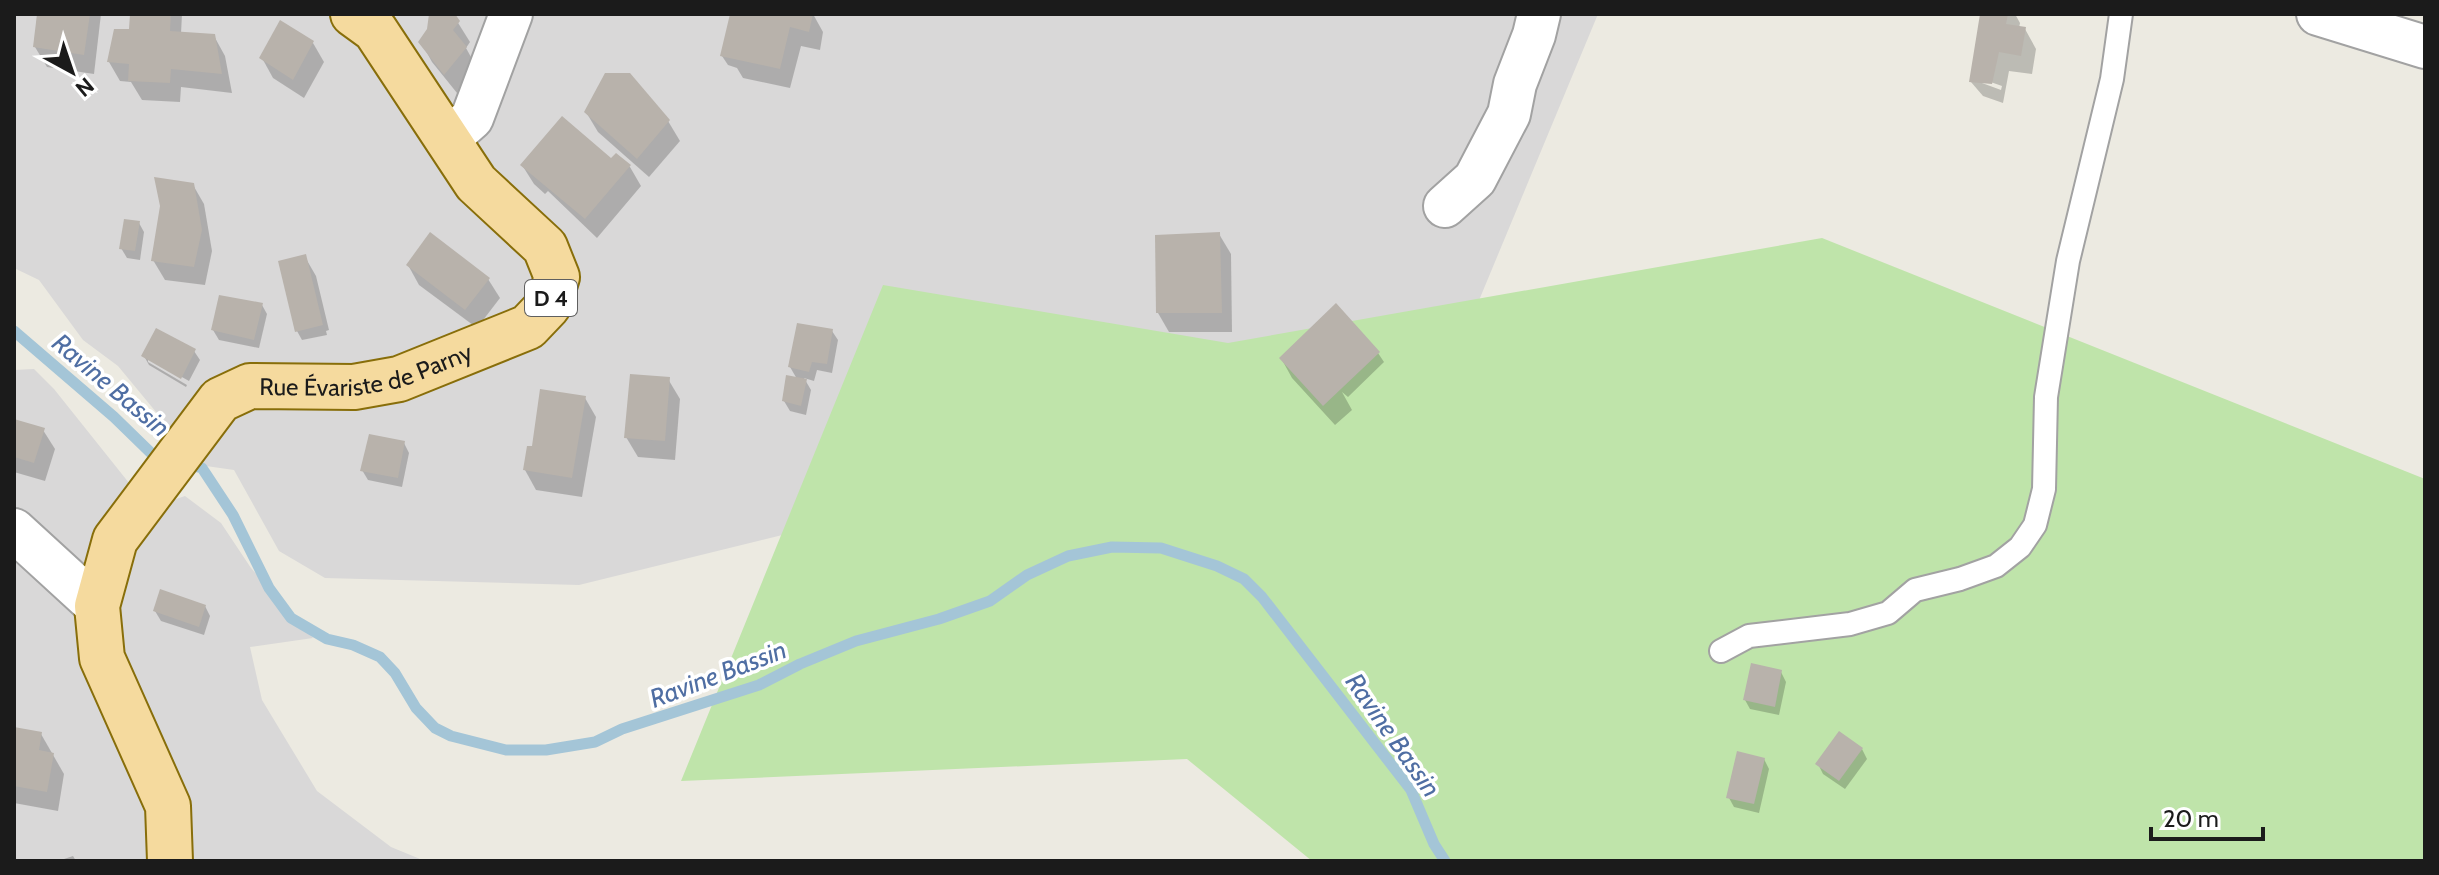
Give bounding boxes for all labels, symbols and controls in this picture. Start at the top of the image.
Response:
north arrow [32,32,112,112]
text: N [70,72,99,102]
road number: D 4 [525,280,577,316]
water label: Ravine Bassin [46,327,176,443]
street label: Rue Évariste de Parny [259,337,476,402]
water label: Ravine Bassin [645,633,791,715]
water label: Ravine Bassin [1339,667,1447,803]
scale bar [2151,791,2263,841]
text: 20 m [2163,804,2219,833]

